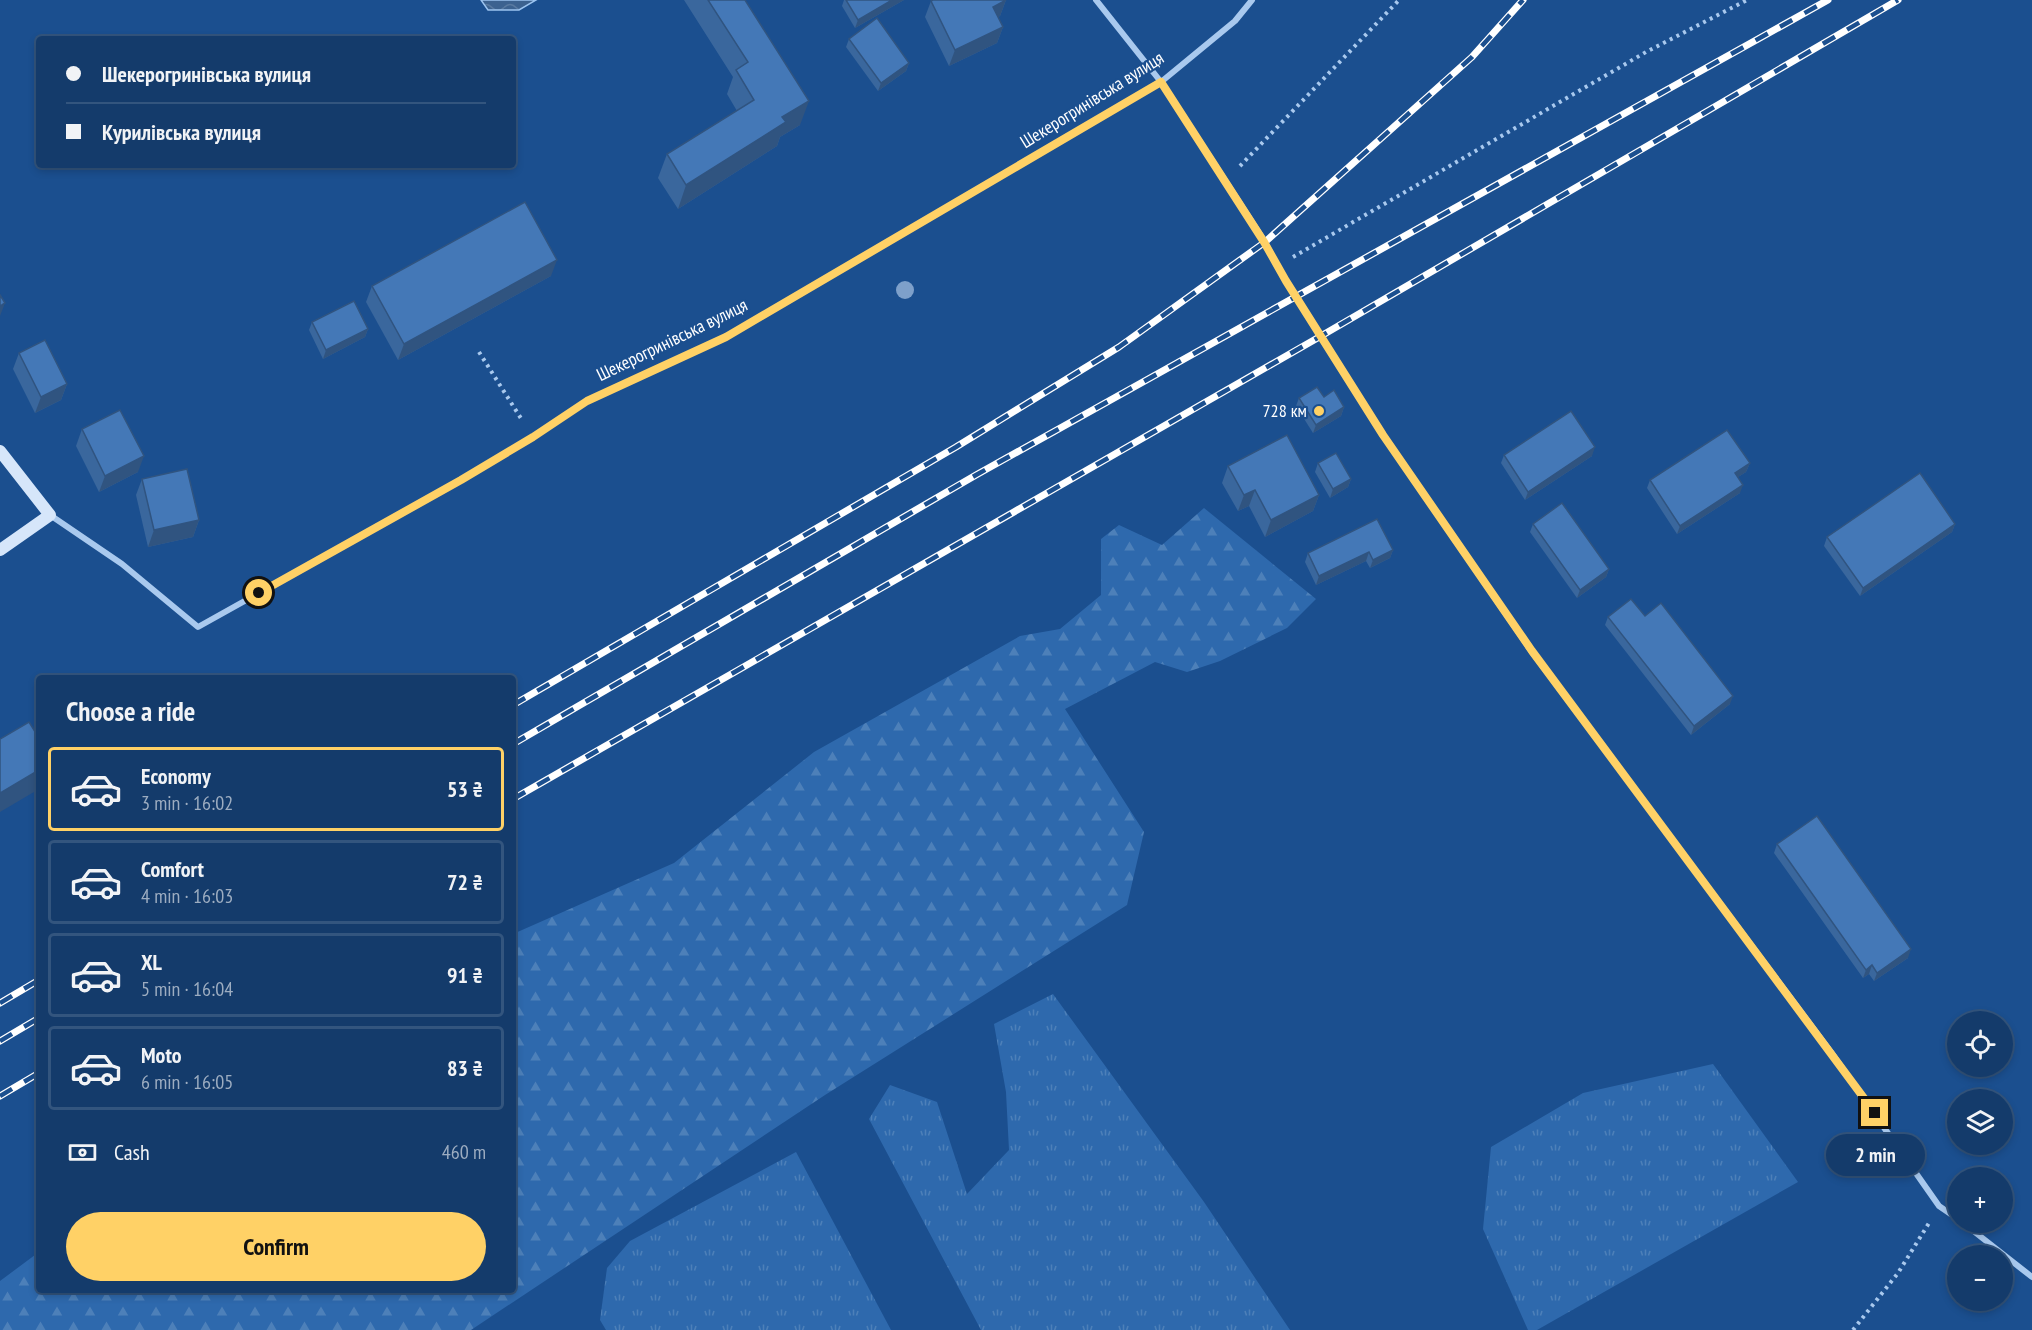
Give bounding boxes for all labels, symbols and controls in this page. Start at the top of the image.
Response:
street label: Шекерогринівська вулиця [1016,46,1168,153]
text: Шекерогринівська вулиця [102,60,311,88]
text: Курилівська вулиця [102,118,261,146]
street label: Шекерогринівська вулиця [593,293,751,386]
place label: 728 км [1263,399,1307,422]
marker: 728 км [1312,404,1326,418]
route start [245,579,272,606]
text: Choose a ride [66,694,195,728]
icon: car [69,762,123,816]
text: Economy [141,762,211,790]
text: 53 ₴ [447,775,483,803]
text: 3 min · 16:02 [141,790,233,816]
icon: car [69,855,123,909]
text: Comfort [141,855,204,883]
text: 72 ₴ [447,868,483,896]
text: 4 min · 16:03 [141,883,233,909]
icon: car [69,948,123,1002]
text: XL [141,948,162,976]
text: 91 ₴ [447,961,483,989]
text: 5 min · 16:04 [141,976,233,1002]
map controls [1947,1011,2013,1311]
button: locate [1947,1011,2013,1077]
icon: car [69,1041,123,1095]
text: Moto [141,1041,182,1069]
text: 83 ₴ [447,1054,483,1082]
text: 6 min · 16:05 [141,1069,233,1095]
button: layers [1947,1089,2013,1155]
route end [1861,1099,1888,1126]
callout: 2 min [1826,1134,1924,1176]
icon: cash [66,1136,99,1169]
text: Cash [114,1138,150,1166]
text: 460 m [442,1139,486,1165]
text: 2 min [1855,1142,1896,1168]
button: + [1947,1167,2013,1233]
button: Confirm [66,1212,486,1281]
button: − [1947,1245,2013,1311]

